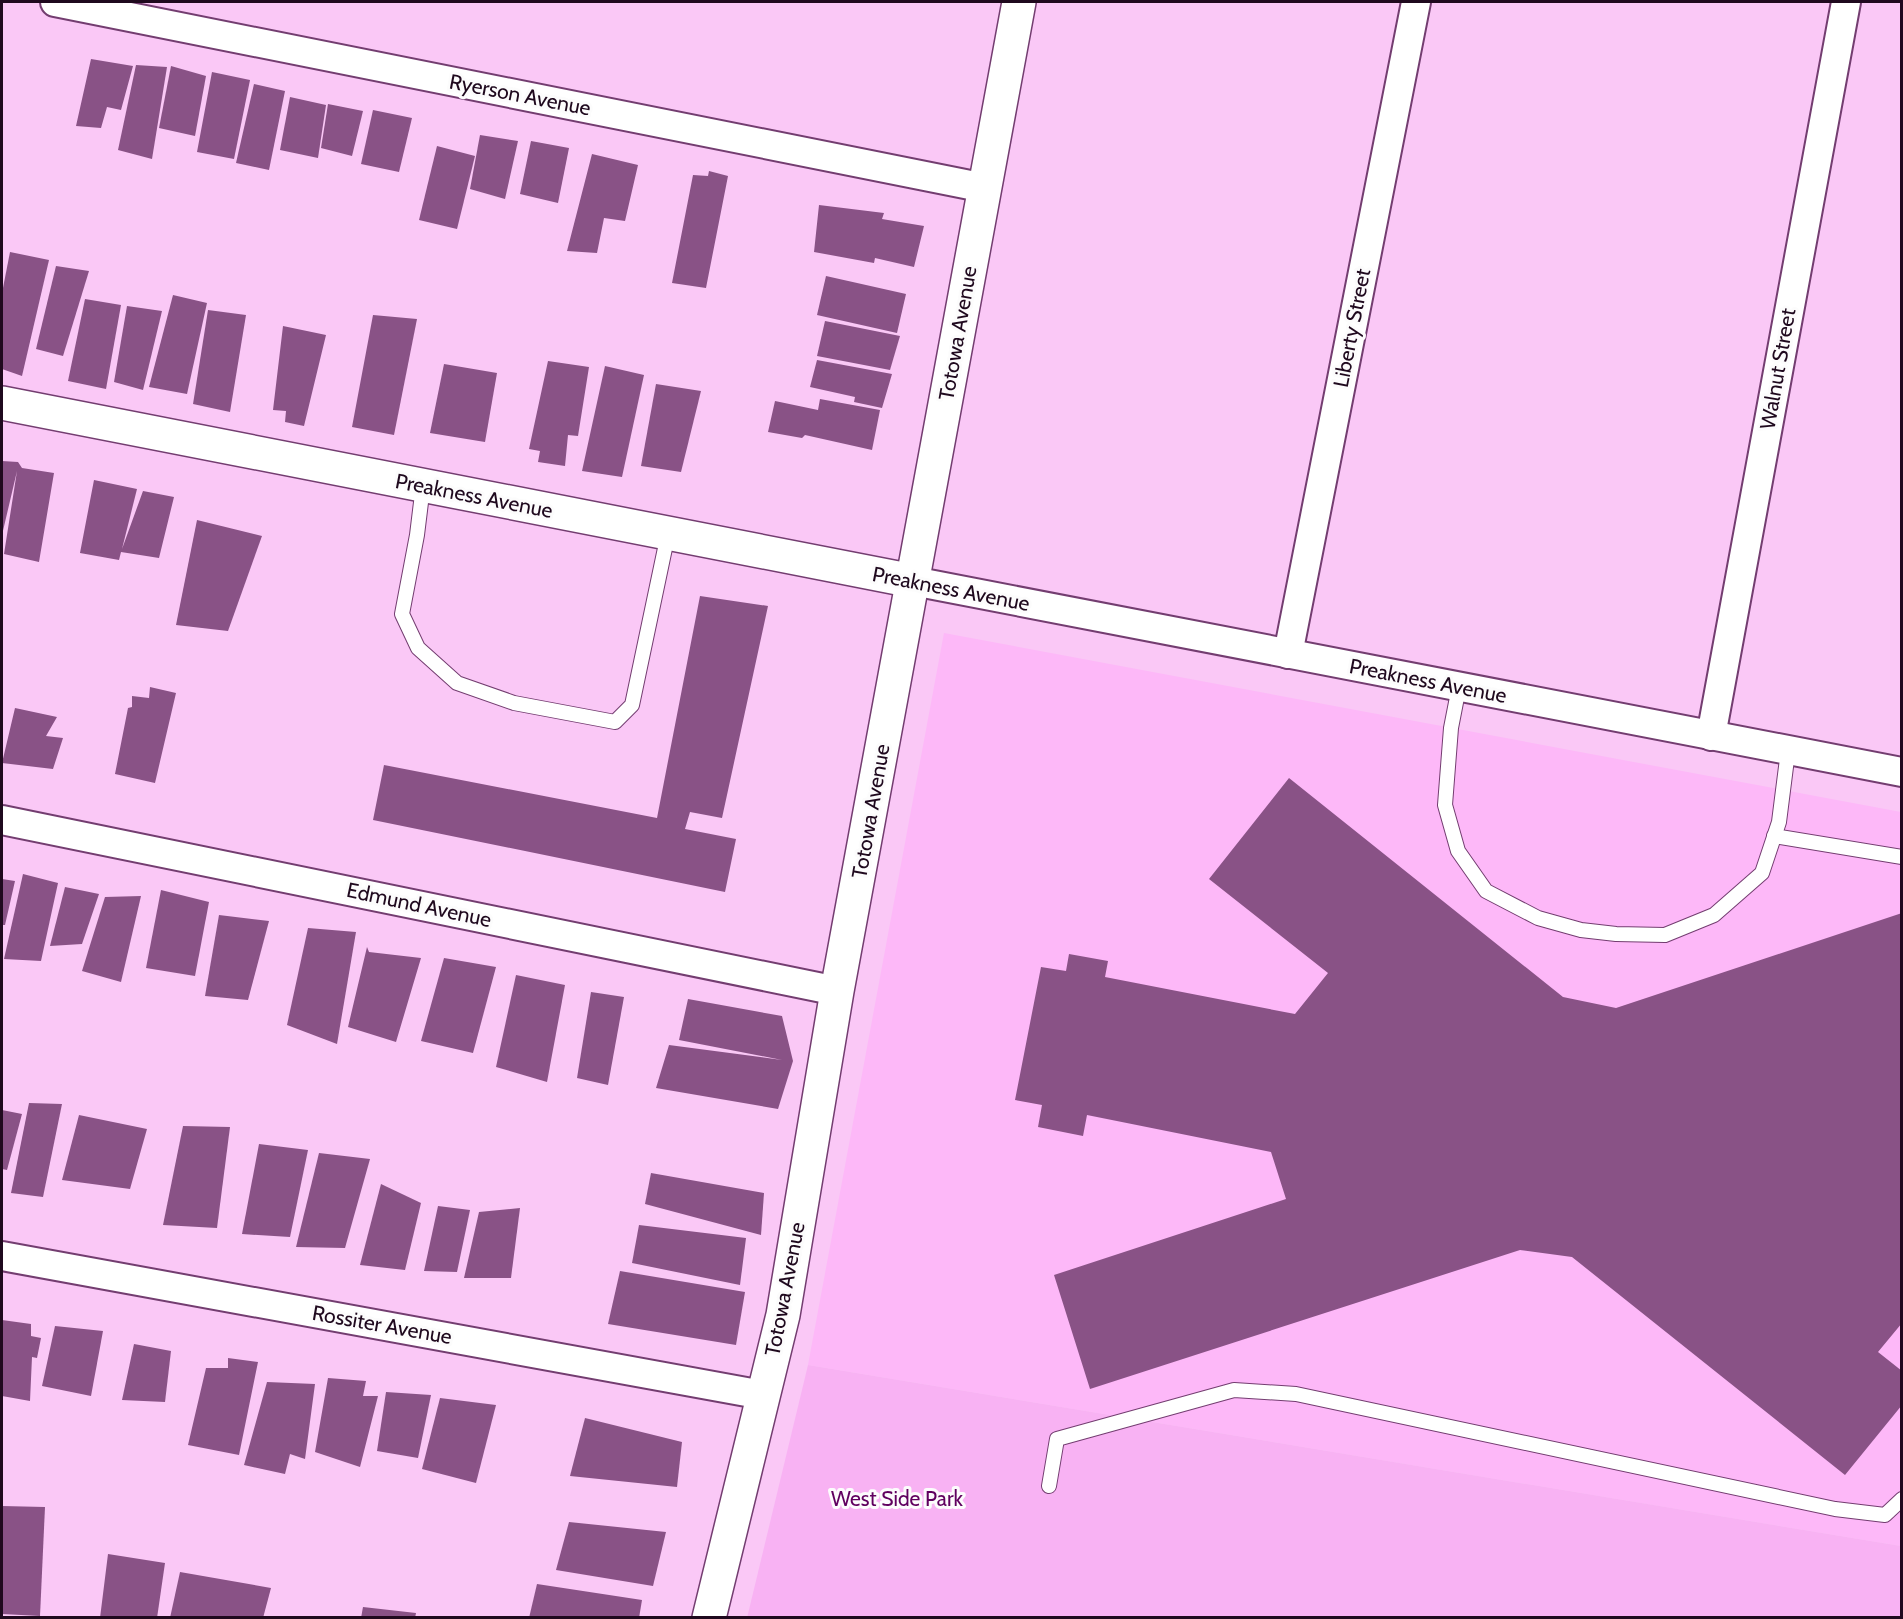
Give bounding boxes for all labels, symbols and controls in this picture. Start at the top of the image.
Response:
street label: Ryerson Avenue [447,69,593,121]
street label: Totowa Avenue [933,264,982,402]
street label: Liberty Street [1328,266,1375,389]
street label: Walnut Street [1755,306,1800,431]
street label: Preakness Avenue [393,468,555,523]
street label: Preakness Avenue [870,561,1032,616]
street label: Preakness Avenue [1347,653,1509,708]
street label: Totowa Avenue [846,742,895,880]
street label: Edmund Avenue [345,877,494,932]
street label: Totowa Avenue [759,1220,810,1358]
street label: Rossiter Avenue [310,1300,454,1349]
park label: West Side Park [831,1486,964,1511]

